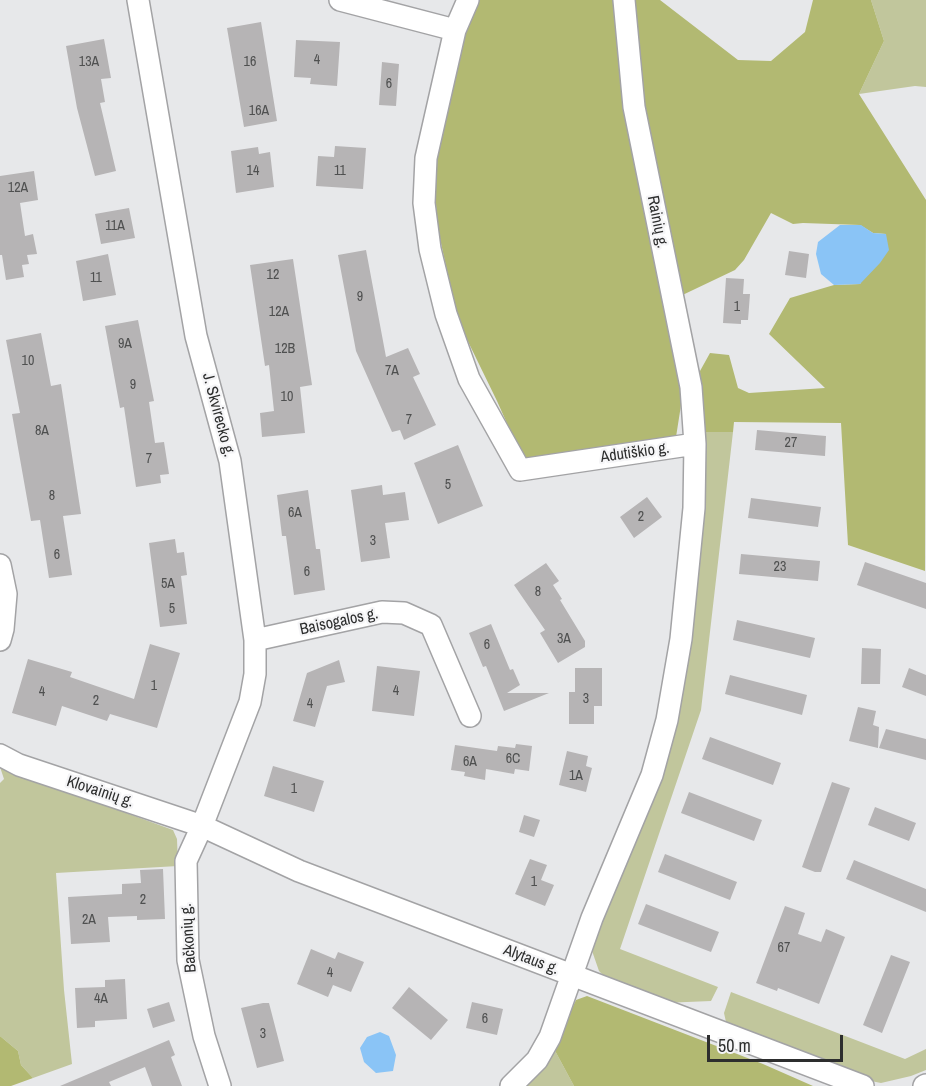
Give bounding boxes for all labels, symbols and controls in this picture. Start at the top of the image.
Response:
house number: 4 [314,52,320,68]
house number: 13A [79,54,99,70]
house number: 16 [244,54,256,70]
house number: 6 [386,76,392,92]
house number: 16A [249,103,269,119]
house number: 14 [247,163,259,179]
house number: 11 [334,163,346,179]
house number: 12A [8,180,28,196]
street label: Rainių g. [642,194,672,250]
house number: 11A [105,218,125,234]
house number: 12 [267,267,279,283]
house number: 11 [90,270,102,286]
house number: 9 [357,289,363,305]
house number: 1 [734,299,740,315]
house number: 12A [269,304,289,320]
house number: 9A [118,336,132,352]
house number: 12B [275,341,295,357]
house number: 10 [22,353,34,369]
house number: 7A [385,363,399,379]
street label: J. Skvirecko g. [198,371,238,459]
house number: 9 [130,377,136,393]
house number: 10 [281,389,293,405]
house number: 7 [406,412,412,428]
house number: 8A [35,423,49,439]
house number: 27 [785,435,797,451]
street label: Adutiškio g. [599,439,671,467]
house number: 7 [146,451,152,467]
house number: 5 [445,477,451,493]
house number: 8 [49,488,55,504]
house number: 6A [288,505,302,521]
house number: 2 [638,509,644,525]
house number: 3 [370,533,376,549]
house number: 6 [54,547,60,563]
house number: 23 [774,559,786,575]
house number: 6 [304,564,310,580]
house number: 5A [161,576,175,592]
house number: 8 [535,584,541,600]
house number: 5 [169,601,175,617]
street label: Baisogalos g. [298,604,380,640]
house number: 3A [557,631,571,647]
house number: 6 [484,637,490,653]
house number: 1 [151,678,157,694]
house number: 4 [393,683,399,699]
house number: 4 [39,684,45,700]
house number: 3 [583,691,589,707]
house number: 2 [93,693,99,709]
house number: 4 [307,696,313,712]
house number: 6C [506,751,520,767]
house number: 6A [463,754,477,770]
house number: 1A [569,768,583,784]
street label: Klovainių g. [64,772,136,812]
house number: 1 [291,781,297,797]
house number: 1 [531,874,537,890]
house number: 2 [140,892,146,908]
street label: Bačkonių g. [177,903,201,973]
house number: 2A [82,912,96,928]
house number: 67 [778,940,790,956]
street label: Alytaus g. [501,941,561,979]
house number: 4 [327,965,333,981]
house number: 4A [94,991,108,1007]
house number: 6 [482,1011,488,1027]
scale bar [710,1023,846,1061]
house number: 3 [260,1026,266,1042]
text: 50 m [718,1033,751,1058]

